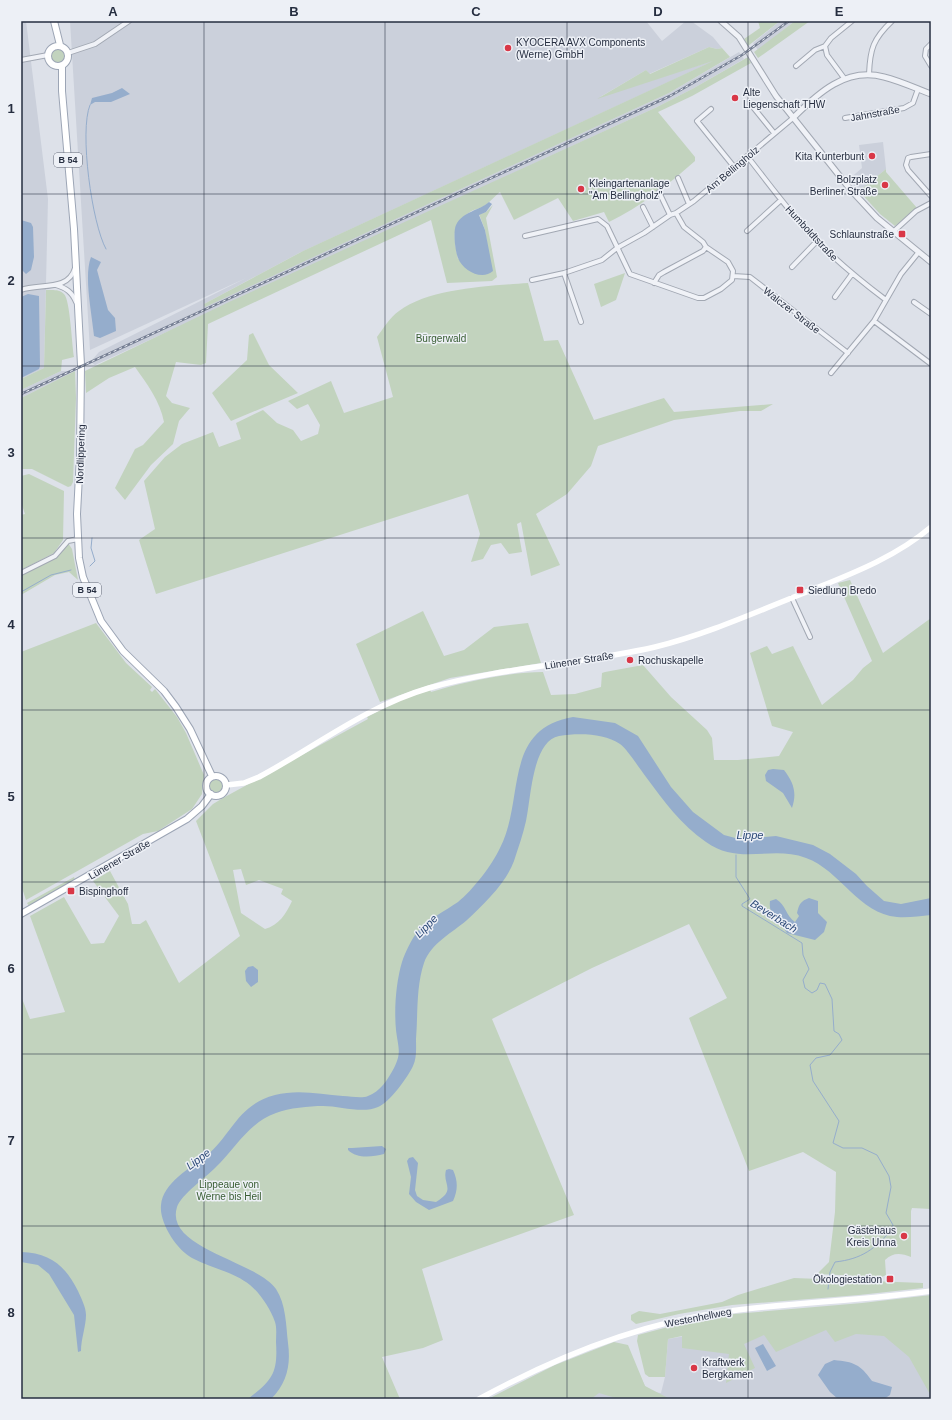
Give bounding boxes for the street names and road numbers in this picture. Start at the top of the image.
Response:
street label: Jahnstraße [849,104,901,123]
street label: Am Bellingholz [703,144,761,195]
road number: B 54 [54,153,82,167]
street label: Humboldtstraße [783,204,840,263]
street label: Walczer Straße [761,285,822,336]
street label: Nordlippering [74,424,87,484]
road number: B 54 [73,583,101,597]
street label: Lünener Straße [544,650,615,671]
street label: Lünener Straße [86,837,152,882]
street label: Westenhellweg [664,1306,732,1329]

